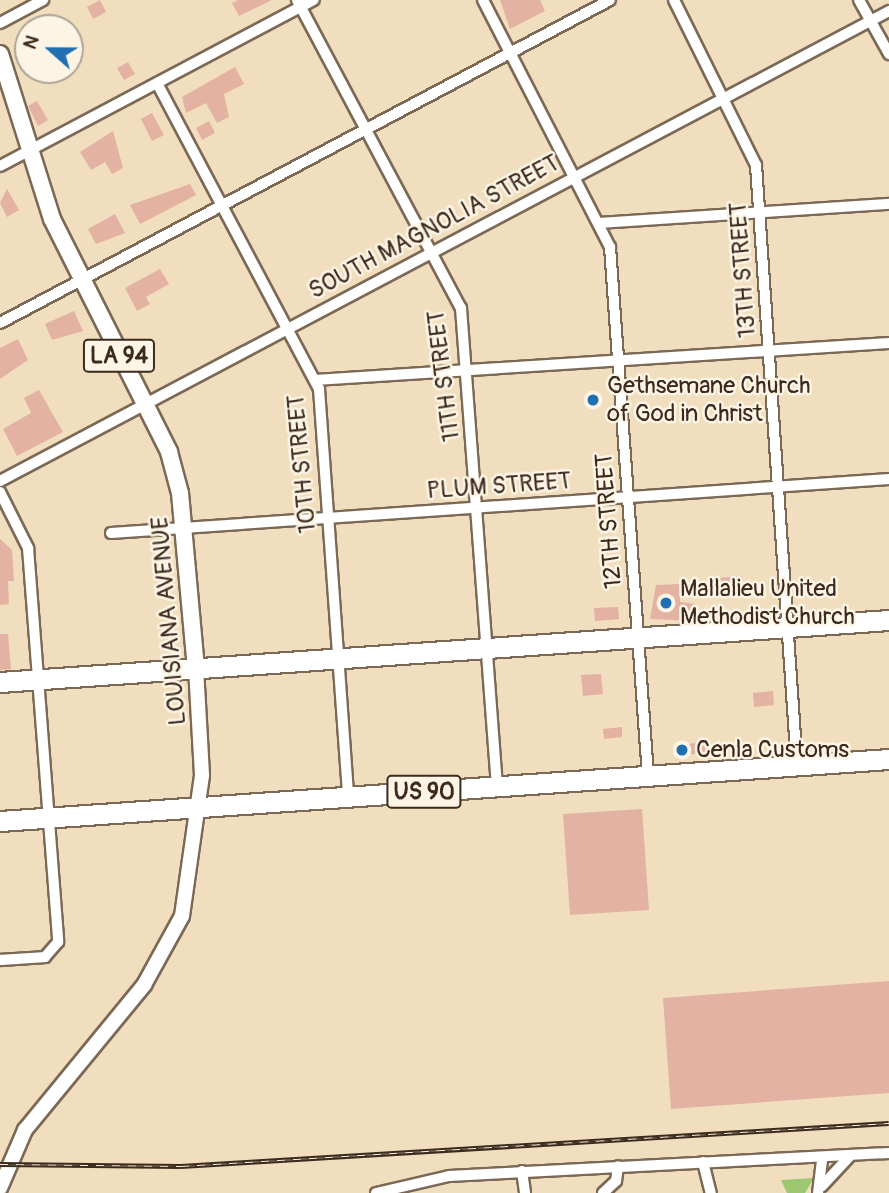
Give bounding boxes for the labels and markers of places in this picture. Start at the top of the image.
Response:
place label: Gethsemane Church of God in Christ [607,372,811,428]
marker: Gethsemane Church of God in Christ [585,392,601,408]
place label: Mallalieu United Methodist Church [680,575,855,631]
marker: Mallalieu United Methodist Church [658,595,674,611]
place label: Cenla Customs [696,736,849,764]
marker: Cenla Customs [674,742,690,758]

